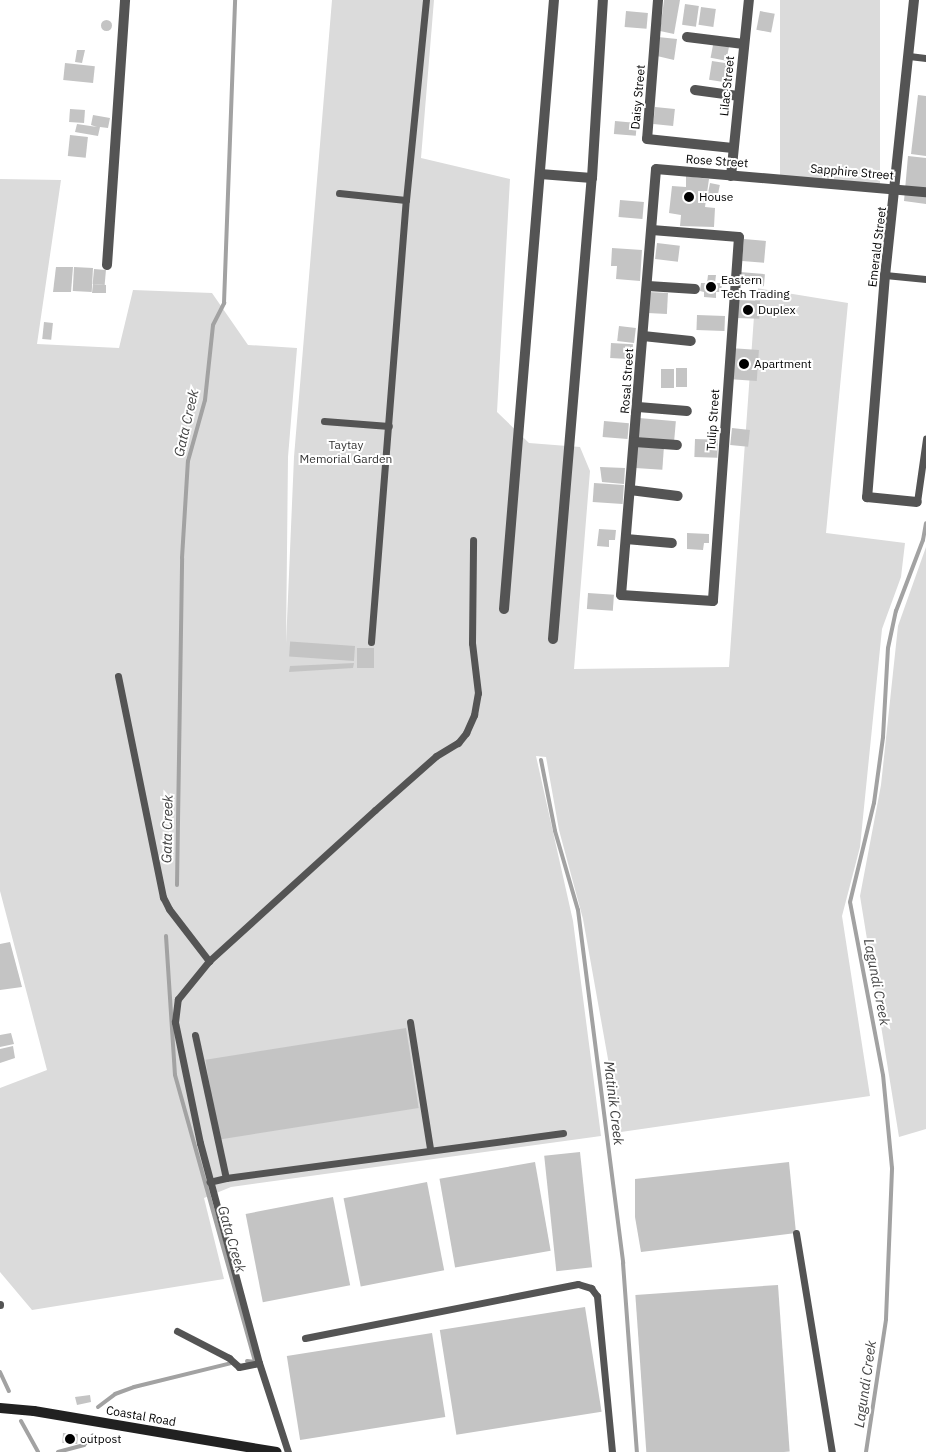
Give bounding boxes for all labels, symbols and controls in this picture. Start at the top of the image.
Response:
street label: Lilac Street [717,55,737,117]
street label: Daisy Street [628,64,648,130]
street label: Rose Street [685,152,749,170]
street label: Sapphire Street [810,161,894,183]
place label: House [699,190,733,204]
marker: House [683,191,695,203]
street label: Emerald Street [865,206,889,288]
place label: Eastern Tech Trading [721,273,790,301]
marker: Eastern Tech Trading [705,281,717,293]
place label: Duplex [758,303,796,317]
marker: Duplex [742,304,754,316]
street label: Rosal Street [618,348,636,414]
place label: Apartment [754,357,812,371]
marker: Apartment [738,358,750,370]
water label: Gata Creek [170,388,202,458]
street label: Tulip Street [704,389,722,451]
park label: Taytay Memorial Garden [300,438,392,466]
water label: Gata Creek [158,795,176,863]
water label: Lagundi Creek [860,937,894,1027]
water label: Matinik Creek [601,1060,627,1146]
water label: Gata Creek [215,1204,249,1274]
water label: Lagundi Creek [851,1339,879,1429]
street label: Coastal Road [105,1403,177,1429]
place label: outpost [80,1432,121,1446]
marker: outpost [64,1433,76,1445]

